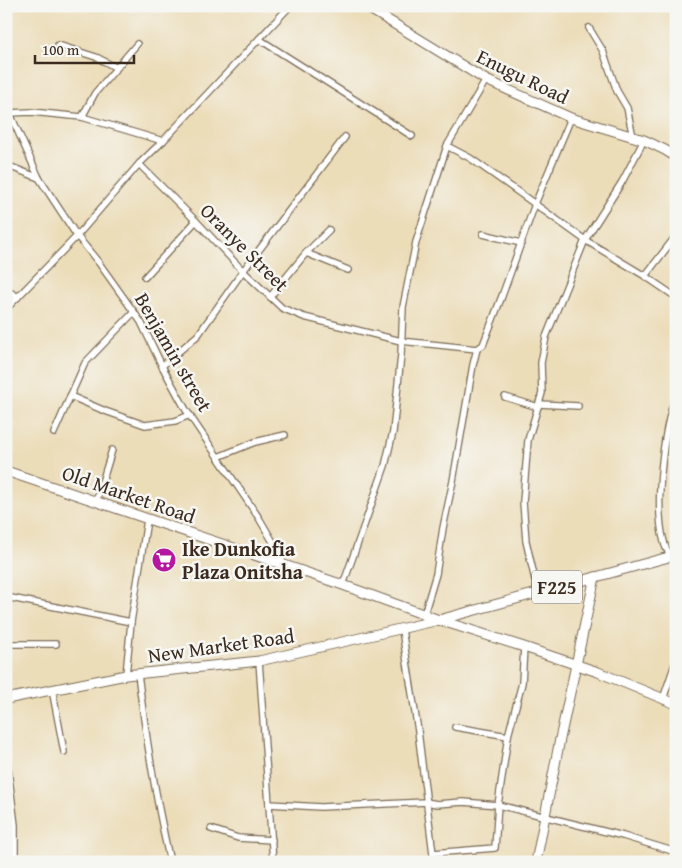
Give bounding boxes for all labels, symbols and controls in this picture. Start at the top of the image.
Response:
scale bar [35,32,134,64]
text: 100 m [42,39,80,60]
street label: Enugu Road [472,41,574,111]
street label: Oranye Street [194,196,296,298]
street label: Benjamin street [128,287,220,417]
street label: Old Market Road [58,458,200,531]
place label: Ike Dunkofia Plaza Onitsha [182,534,304,586]
supermarket icon: Ike Dunkofia Plaza Onitsha [151,547,177,573]
road number: F225 [532,570,582,604]
street label: New Market Road [146,620,296,670]

